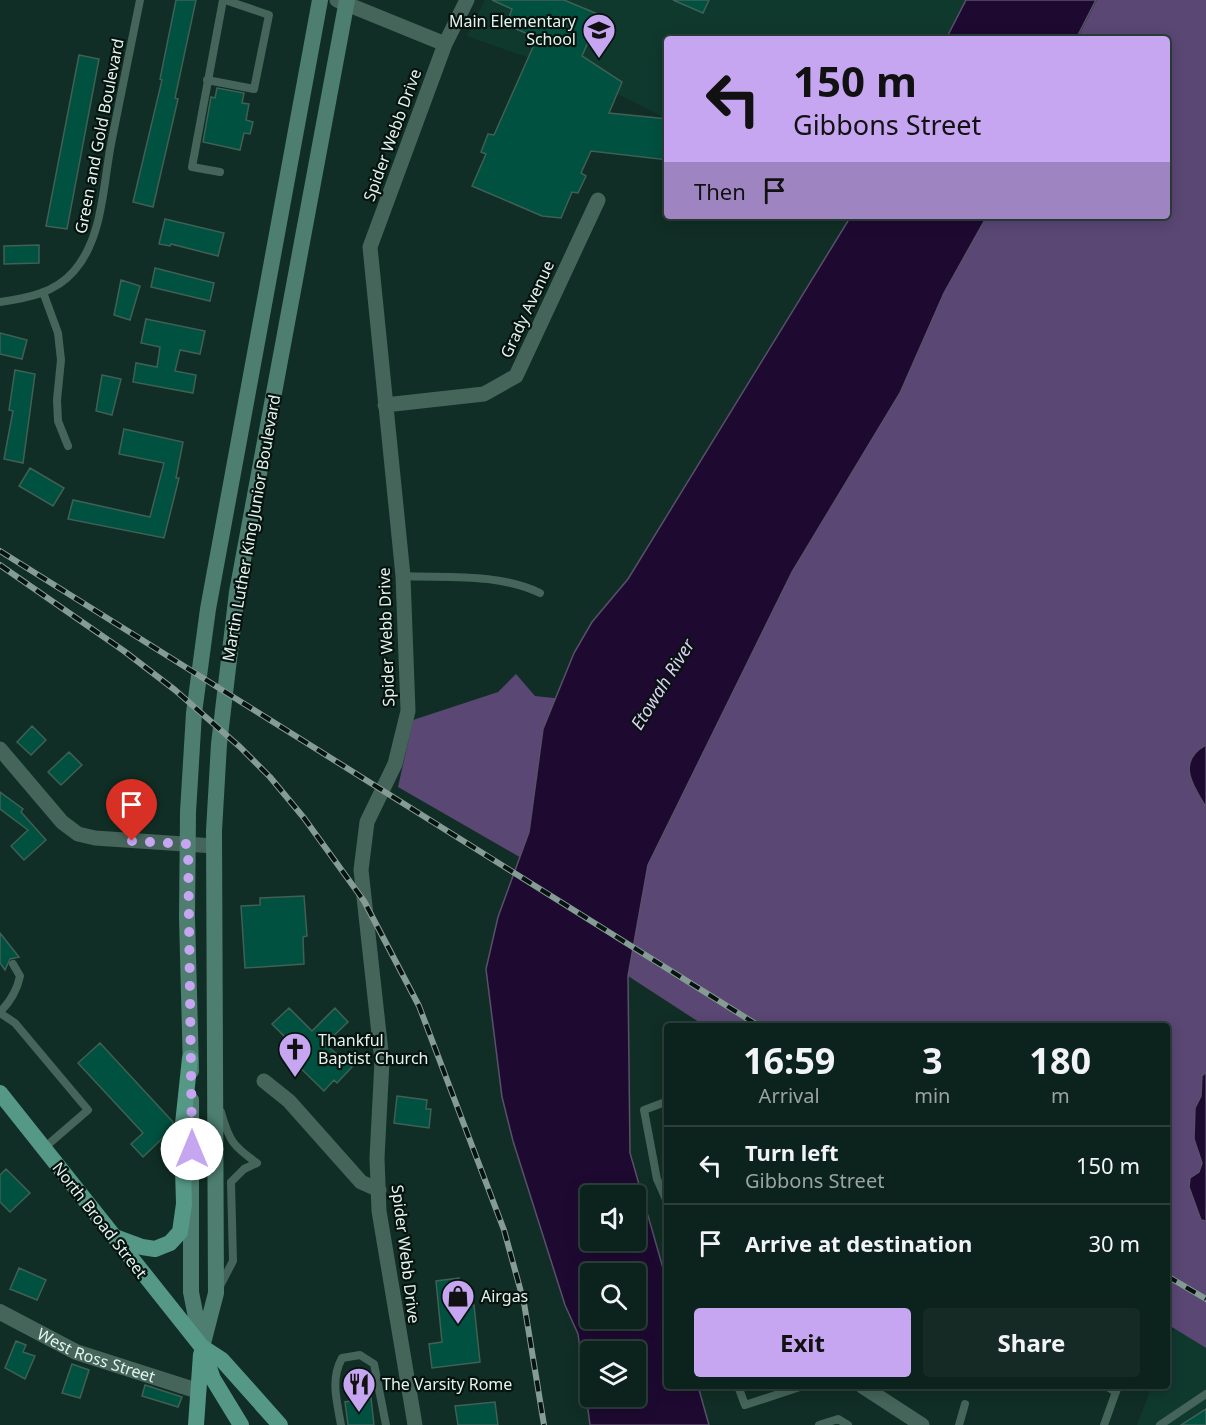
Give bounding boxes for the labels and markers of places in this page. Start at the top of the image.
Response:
place label: Main Elementary School [449,10,577,50]
school or university icon: Main Elementary School [581,12,617,59]
pin [106,779,157,841]
place label: Thankful Baptist Church [318,1029,428,1069]
church icon: Thankful Baptist Church [277,1031,313,1078]
shop icon: Airgas [440,1278,476,1325]
place label: Airgas [481,1285,528,1307]
restaurant icon: The Varsity Rome [341,1366,377,1413]
place label: The Varsity Rome [382,1373,512,1395]

